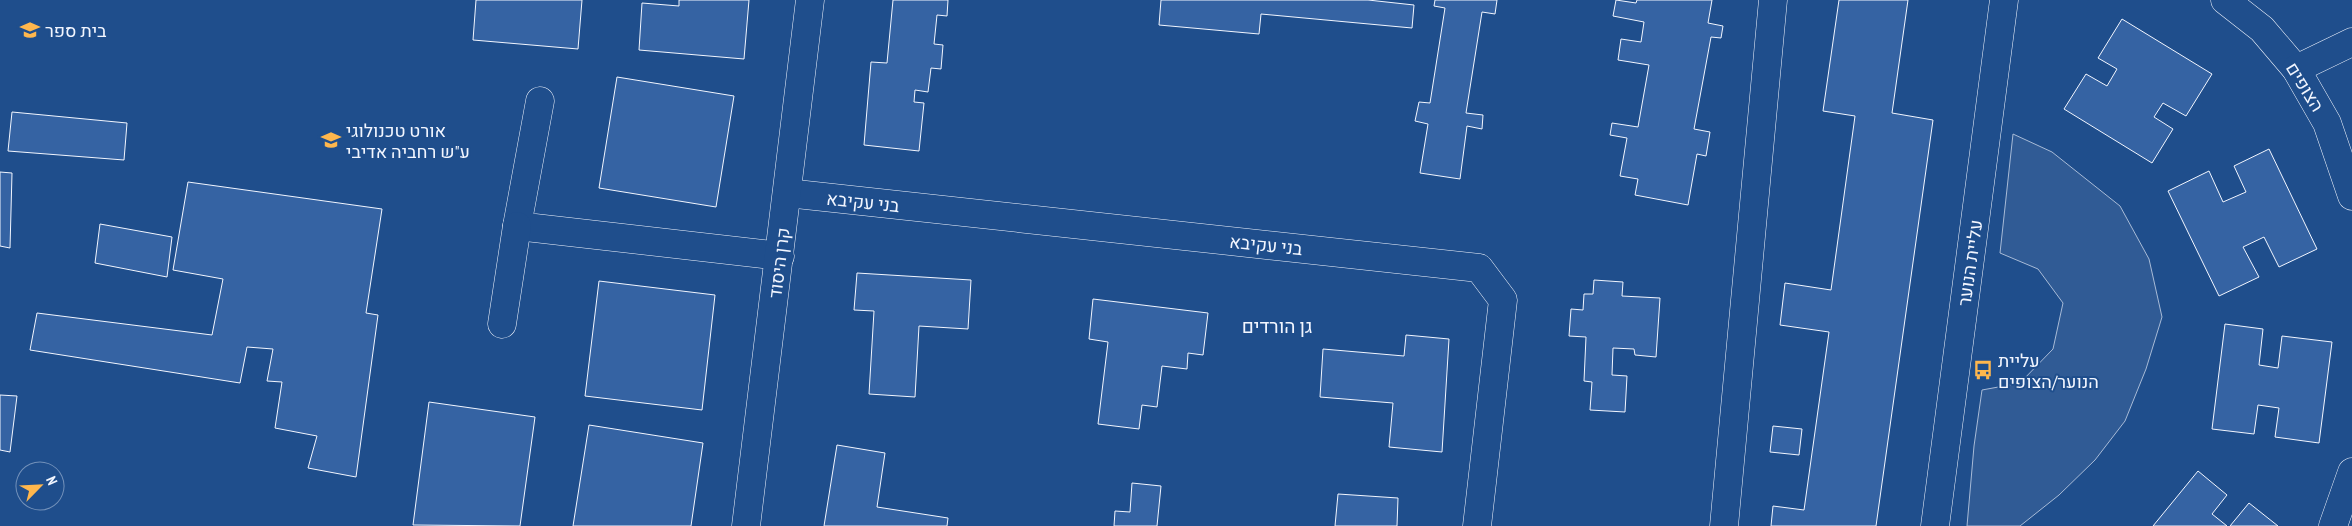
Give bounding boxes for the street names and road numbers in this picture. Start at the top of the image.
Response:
street label: הצופים [2281,58,2329,116]
street label: בני עקיבא [825,187,901,217]
street label: עליית הנוער [1953,218,1987,308]
street label: קרן היסוד [763,226,795,300]
street label: בני עקיבא [1228,230,1304,260]

